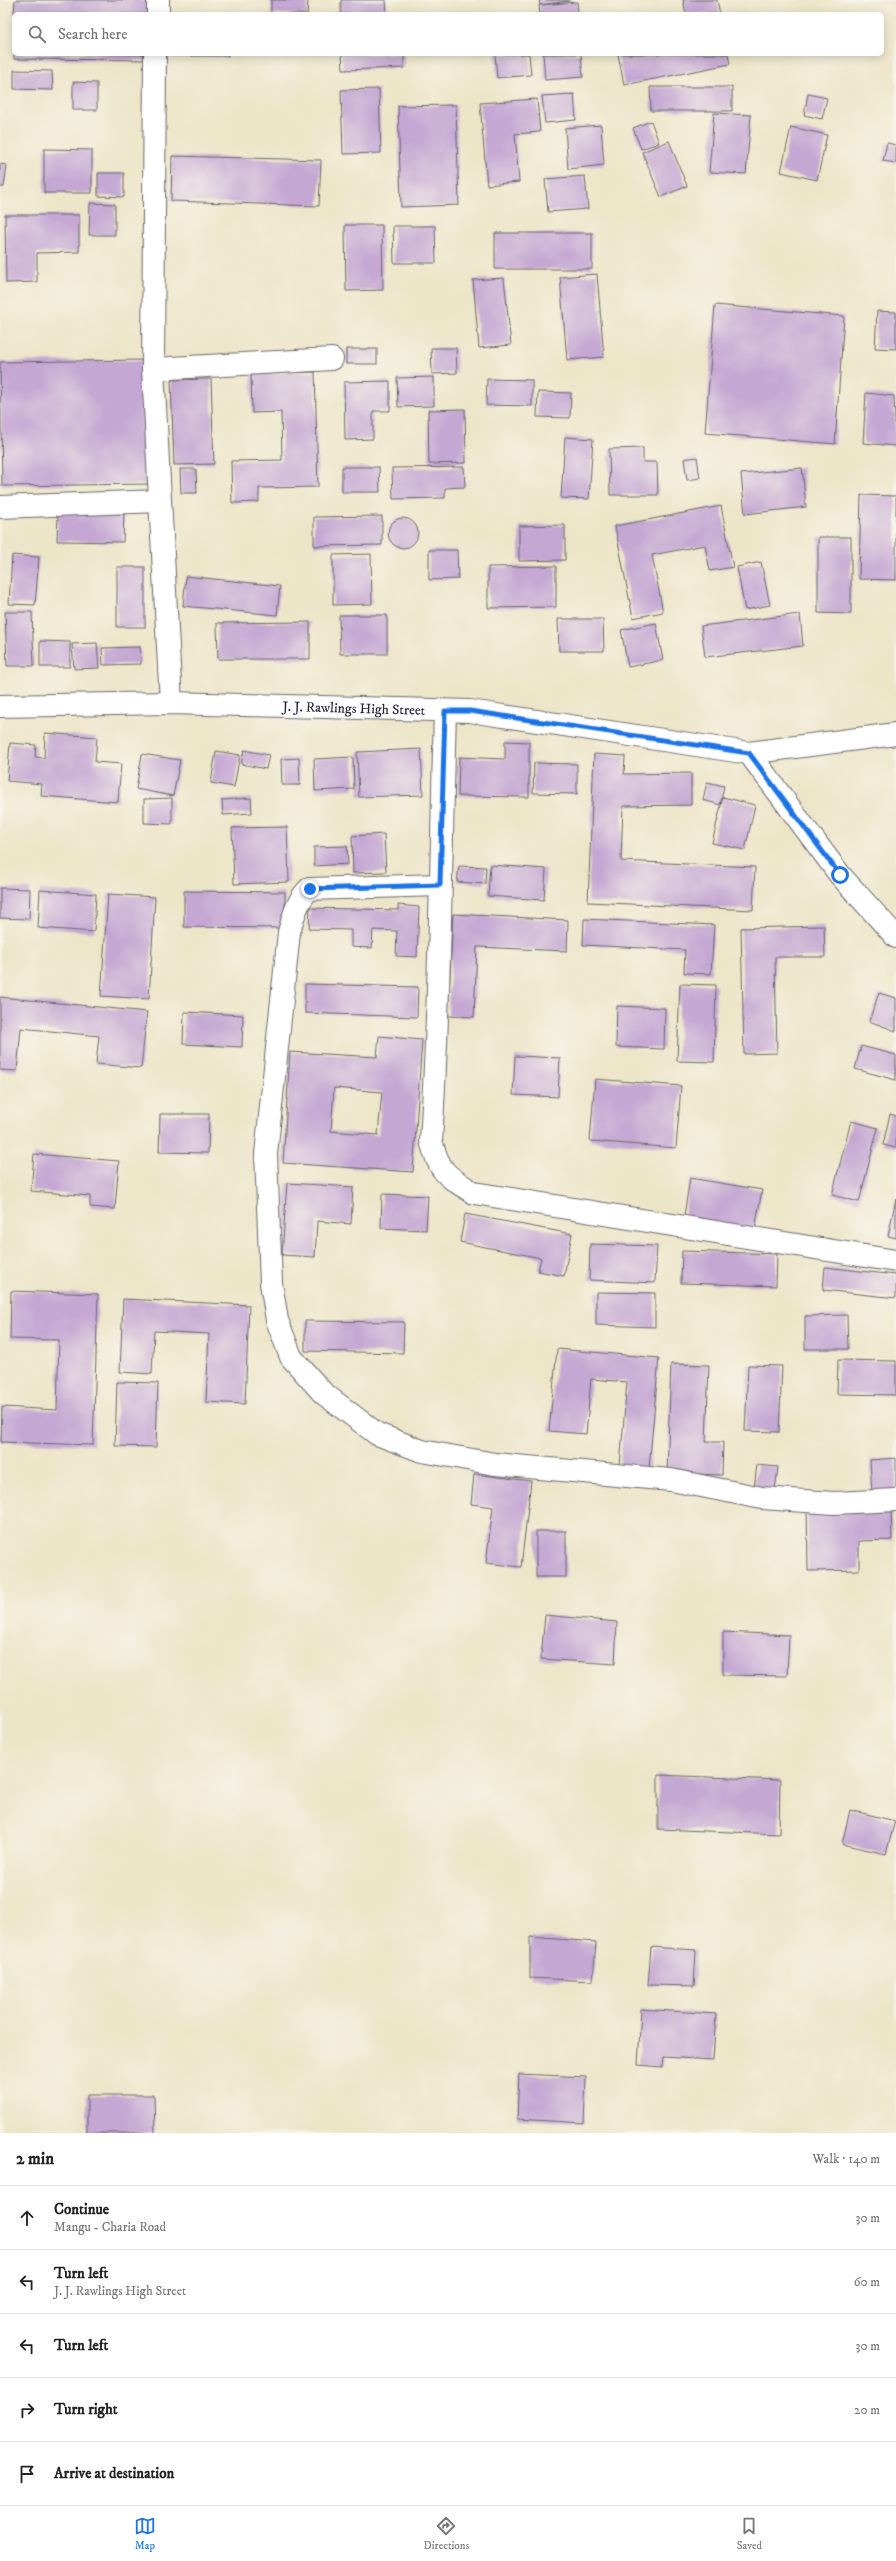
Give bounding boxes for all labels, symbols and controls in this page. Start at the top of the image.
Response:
search box [12,12,884,56]
icon: search [26,23,48,45]
text: Search here [58,25,127,44]
street label: J. J. Rawlings High Street [280,698,426,720]
route start [831,866,849,884]
route end [301,880,319,898]
text: 2 min [16,2148,54,2170]
text: Walk · 140 m [812,2151,880,2167]
text: Continue [54,2200,109,2219]
icon: ahead [16,2207,38,2229]
text: 30 m [856,2210,880,2226]
text: Mangu - Charia Road [54,2219,166,2235]
text: Turn left [54,2264,108,2283]
icon: left [16,2271,38,2293]
text: 60 m [854,2274,880,2290]
text: J. J. Rawlings High Street [54,2283,186,2299]
icon: left [16,2335,38,2357]
text: Turn left [54,2336,108,2355]
text: 30 m [856,2338,880,2354]
icon: right [16,2399,38,2421]
text: Turn right [54,2400,117,2419]
text: 20 m [854,2402,880,2418]
icon: arrive [16,2463,38,2485]
text: Arrive at destination [54,2464,174,2483]
tab: Map [134,2515,156,2553]
tab: Directions [424,2515,469,2553]
tab: Saved [737,2515,762,2553]

